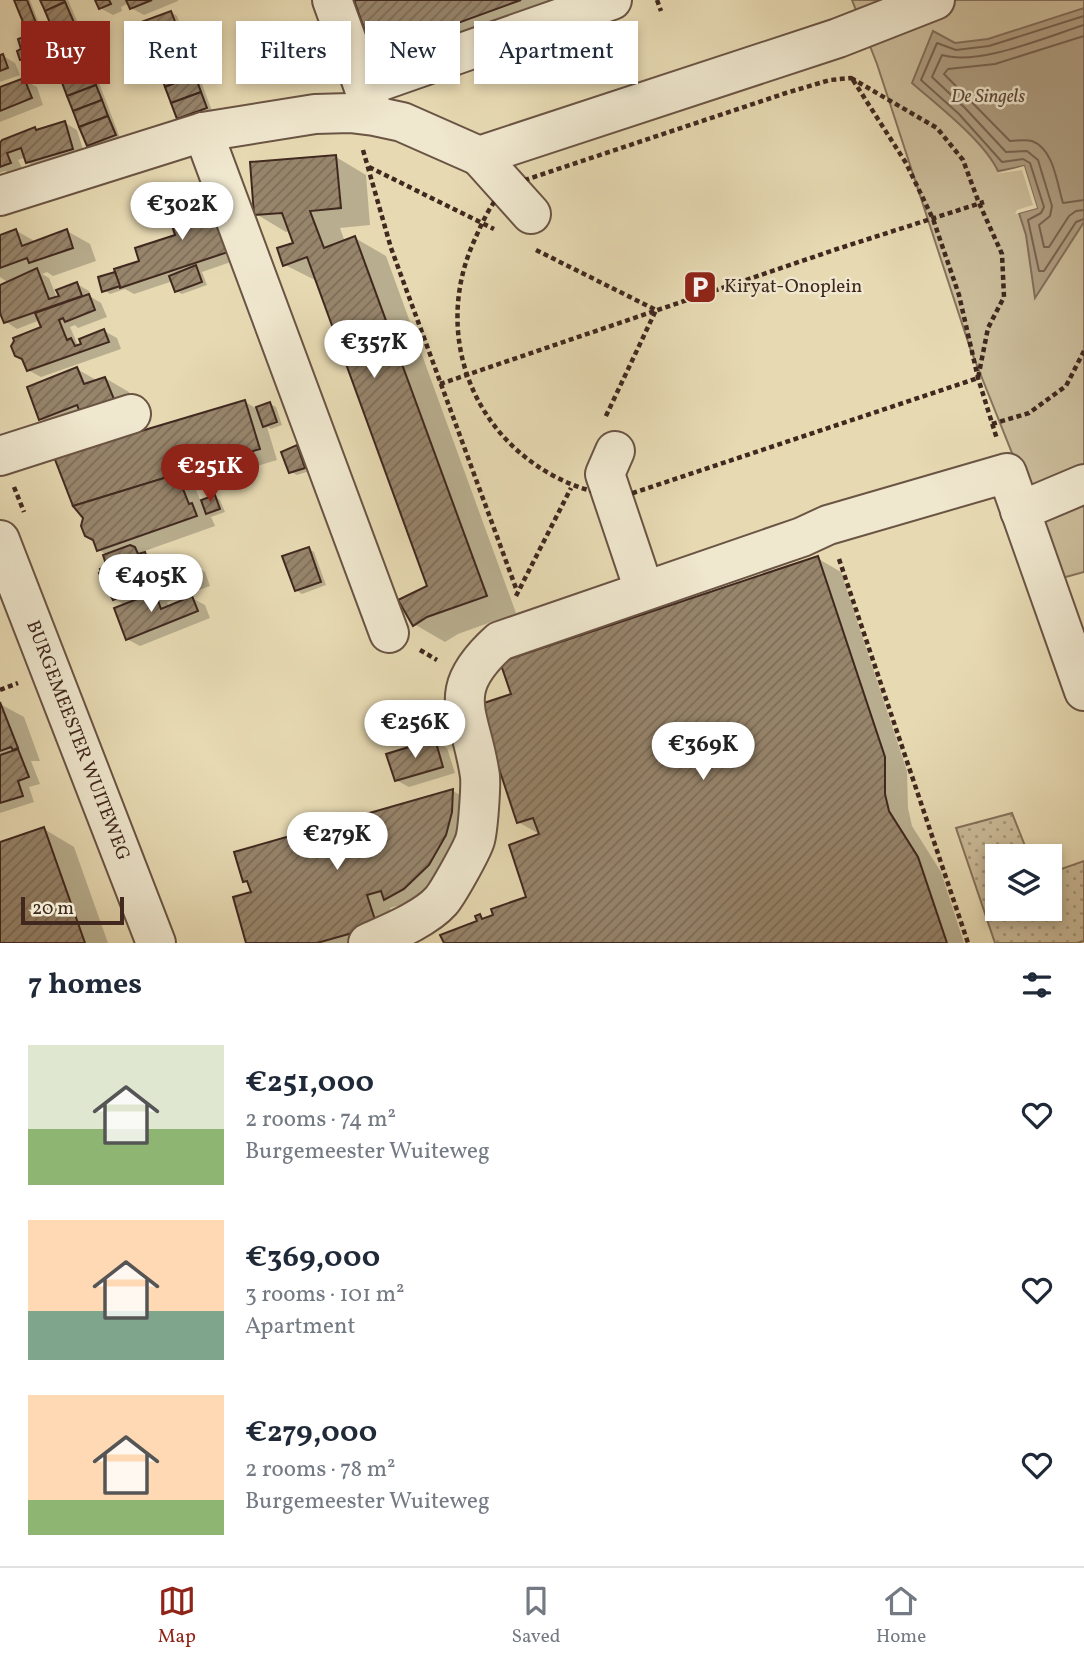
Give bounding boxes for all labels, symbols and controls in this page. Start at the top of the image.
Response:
chip: Buy [21,21,110,84]
chip: Rent [124,21,222,84]
chip: Filters [236,21,351,84]
chip: New [365,21,460,84]
chip: Apartment [474,21,638,84]
park label: De Singels [951,84,1025,110]
pin: €302K [133,182,231,242]
text: €302K [146,189,218,221]
parking icon: Kiryat-Onoplein [681,268,719,306]
place label: Kiryat-Onoplein [724,274,862,300]
pin: €357K [325,320,423,380]
text: €357K [340,327,408,359]
pin: €251K [161,444,259,504]
text: €251K [177,451,243,483]
pin: €405K [102,554,200,614]
text: €405K [115,561,187,593]
street label: BURGEMEESTER WUITEWEG [19,617,136,864]
pin: €256K [366,700,464,760]
text: €256K [380,707,450,739]
pin: €369K [654,722,752,782]
text: €369K [668,729,738,761]
pin: €279K [288,812,386,872]
text: €279K [303,819,371,851]
map controls [985,844,1062,921]
button: layers [985,844,1062,921]
scale bar [21,894,124,926]
text: 20 m [32,896,74,922]
text: 7 homes [28,964,142,1006]
icon: filters [1018,966,1056,1004]
text: €251,000 [245,1062,374,1104]
icon: home [84,1073,168,1157]
icon: heart [1018,1096,1056,1134]
text: 2 rooms · 74 m² [245,1104,396,1136]
text: Burgemeester Wuiteweg [245,1136,490,1168]
text: €369,000 [245,1237,380,1279]
icon: home [84,1248,168,1332]
icon: heart [1018,1271,1056,1309]
text: 3 rooms · 101 m² [245,1279,405,1311]
text: Apartment [245,1311,356,1343]
text: €279,000 [245,1412,377,1454]
icon: home [84,1423,168,1507]
icon: heart [1018,1446,1056,1484]
text: 2 rooms · 78 m² [245,1454,396,1486]
text: Burgemeester Wuiteweg [245,1486,490,1518]
tab: Map [158,1582,196,1650]
tab: Saved [511,1582,560,1650]
tab: Home [876,1582,926,1650]

